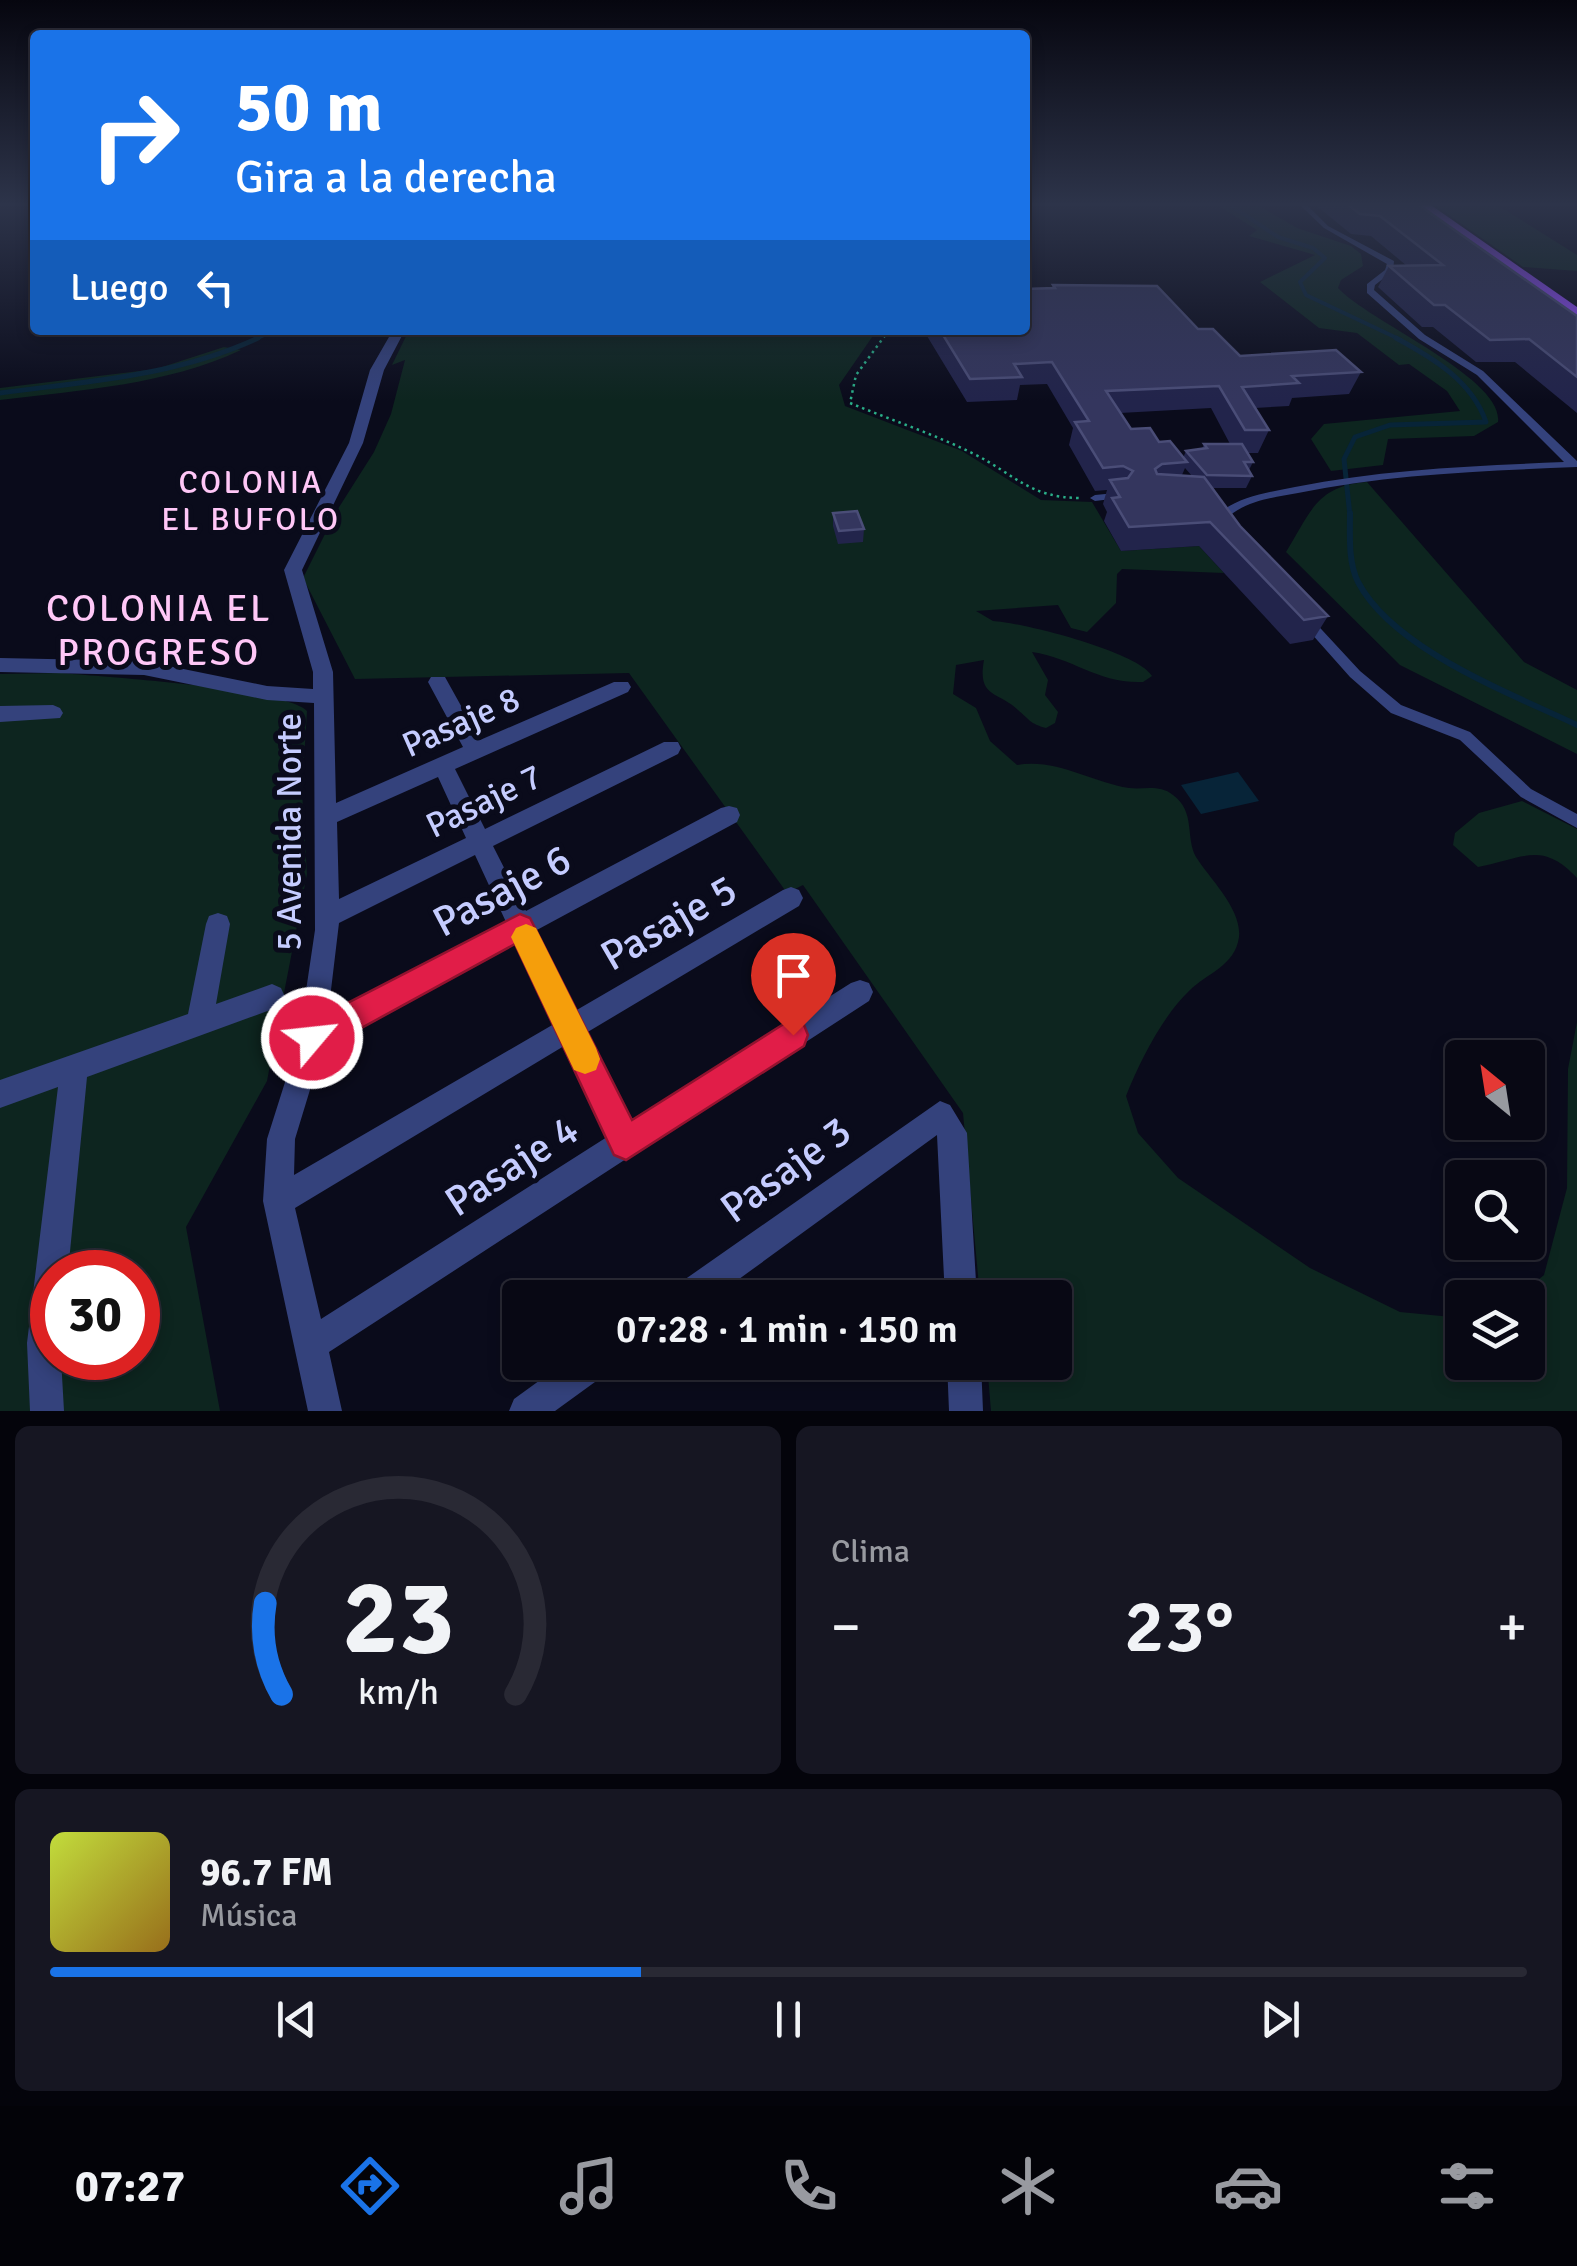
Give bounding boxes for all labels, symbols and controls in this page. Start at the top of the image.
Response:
text: 50 m [235,64,383,150]
icon: right [70,70,200,200]
text: Gira a la derecha [235,150,557,205]
icon: left [188,260,243,315]
text: Luego [70,264,168,311]
district label: COLONIA EL BUFOLO [161,463,341,539]
district label: COLONIA EL PROGRESO [46,585,272,676]
street label: Pasaje 8 [396,677,526,767]
street label: 5 Avenida Norte [268,713,311,951]
street label: Pasaje 7 [419,755,549,847]
street label: Pasaje 6 [424,834,580,948]
street label: Pasaje 5 [592,864,746,982]
pin [751,933,836,1036]
icon: arrive [766,948,821,1003]
position arrow [260,986,364,1090]
north arrow [1445,1040,1545,1140]
map controls [1445,1040,1545,1380]
street label: Pasaje 4 [436,1104,588,1228]
street label: Pasaje 3 [711,1106,861,1234]
button: search [1445,1160,1545,1260]
speed limit sign: 30 [30,1250,160,1380]
button: layers [1445,1280,1545,1380]
text: 07:28 · 1 min · 150 m [616,1306,958,1353]
text: Clima [831,1532,910,1571]
text: 23 [342,1554,454,1682]
text: 23° [1124,1580,1234,1673]
text: − [831,1593,861,1661]
text: + [1497,1593,1527,1661]
text: km/h [358,1670,438,1714]
text: 96.7 FM [200,1849,333,1896]
text: Música [200,1896,297,1935]
icon: previous [269,1992,324,2047]
icon: pause [761,1992,816,2047]
icon: next [1253,1992,1308,2047]
icon: directions [335,2151,405,2221]
icon: music [554,2151,624,2221]
icon: phone [774,2151,844,2221]
icon: climate [993,2151,1063,2221]
icon: car [1213,2151,1283,2221]
icon: filters [1432,2151,1502,2221]
text: 07:27 [75,2159,185,2214]

